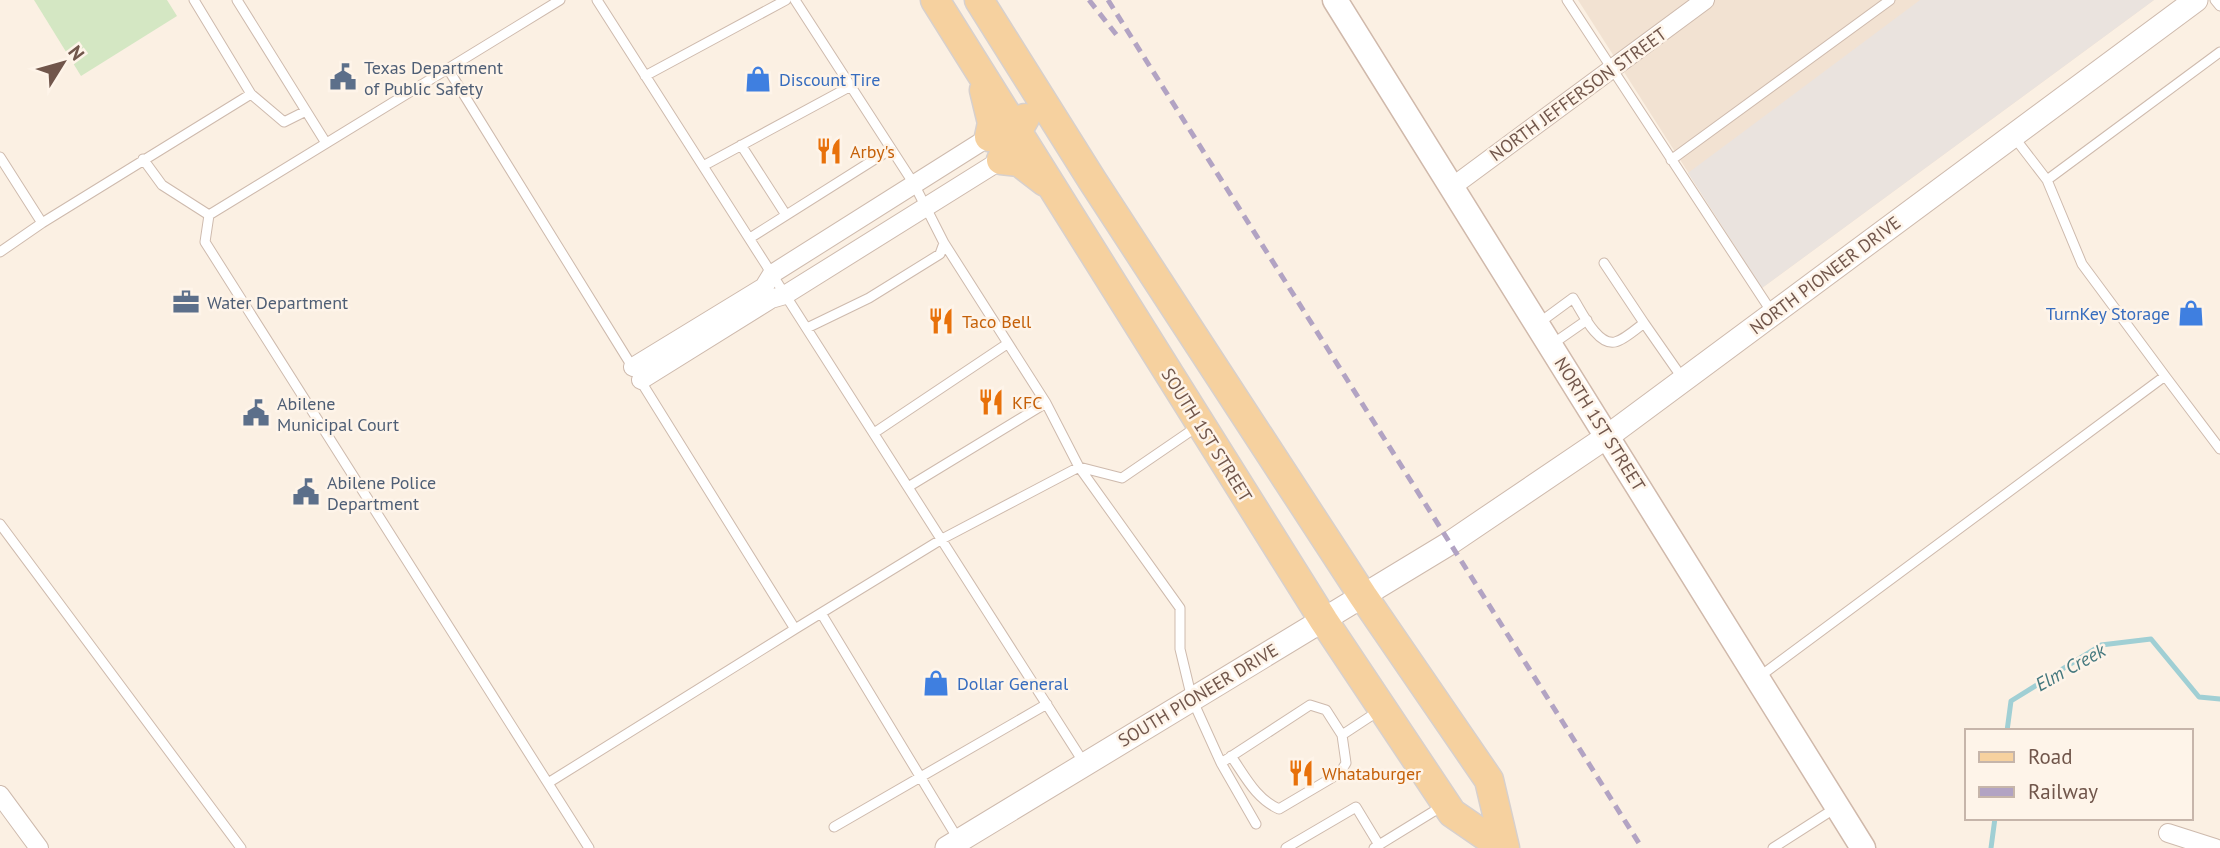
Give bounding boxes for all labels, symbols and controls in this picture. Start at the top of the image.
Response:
street label: NORTH JEFFERSON STREET [1485,22,1671,166]
north arrow [28,28,98,98]
text: N [63,41,90,65]
place label: Texas Department of Public Safety [364,56,503,100]
public building icon: Texas Department of Public Safety [328,62,358,92]
shop icon: Discount Tire [743,64,773,94]
place label: Discount Tire [779,68,881,91]
restaurant icon: Arby's [814,136,844,166]
place label: Arby's [850,140,895,163]
street label: NORTH PIONEER DRIVE [1745,211,1905,339]
office icon: Water Department [171,287,201,317]
place label: Water Department [207,291,348,314]
shop icon: TurnKey Storage [2176,298,2206,328]
place label: TurnKey Storage [2046,302,2170,325]
restaurant icon: Taco Bell [926,306,956,336]
place label: Taco Bell [962,310,1032,333]
street label: NORTH 1ST STREET [1549,353,1651,495]
street label: SOUTH 1ST STREET [1157,364,1257,506]
restaurant icon: KFC [976,387,1006,417]
place label: KFC [1012,391,1043,414]
place label: Abilene Municipal Court [277,392,399,436]
public building icon: Abilene Municipal Court [241,398,271,428]
place label: Abilene Police Department [327,471,436,515]
public building icon: Abilene Police Department [291,477,321,507]
water label: Elm Creek [2031,637,2111,696]
street label: SOUTH PIONEER DRIVE [1114,638,1282,752]
shop icon: Dollar General [921,668,951,698]
place label: Dollar General [957,672,1069,695]
legend [1965,729,2192,820]
text: Road [2028,743,2072,770]
restaurant icon: Whataburger [1286,758,1316,788]
place label: Whataburger [1322,762,1421,785]
text: Railway [2028,778,2098,805]

